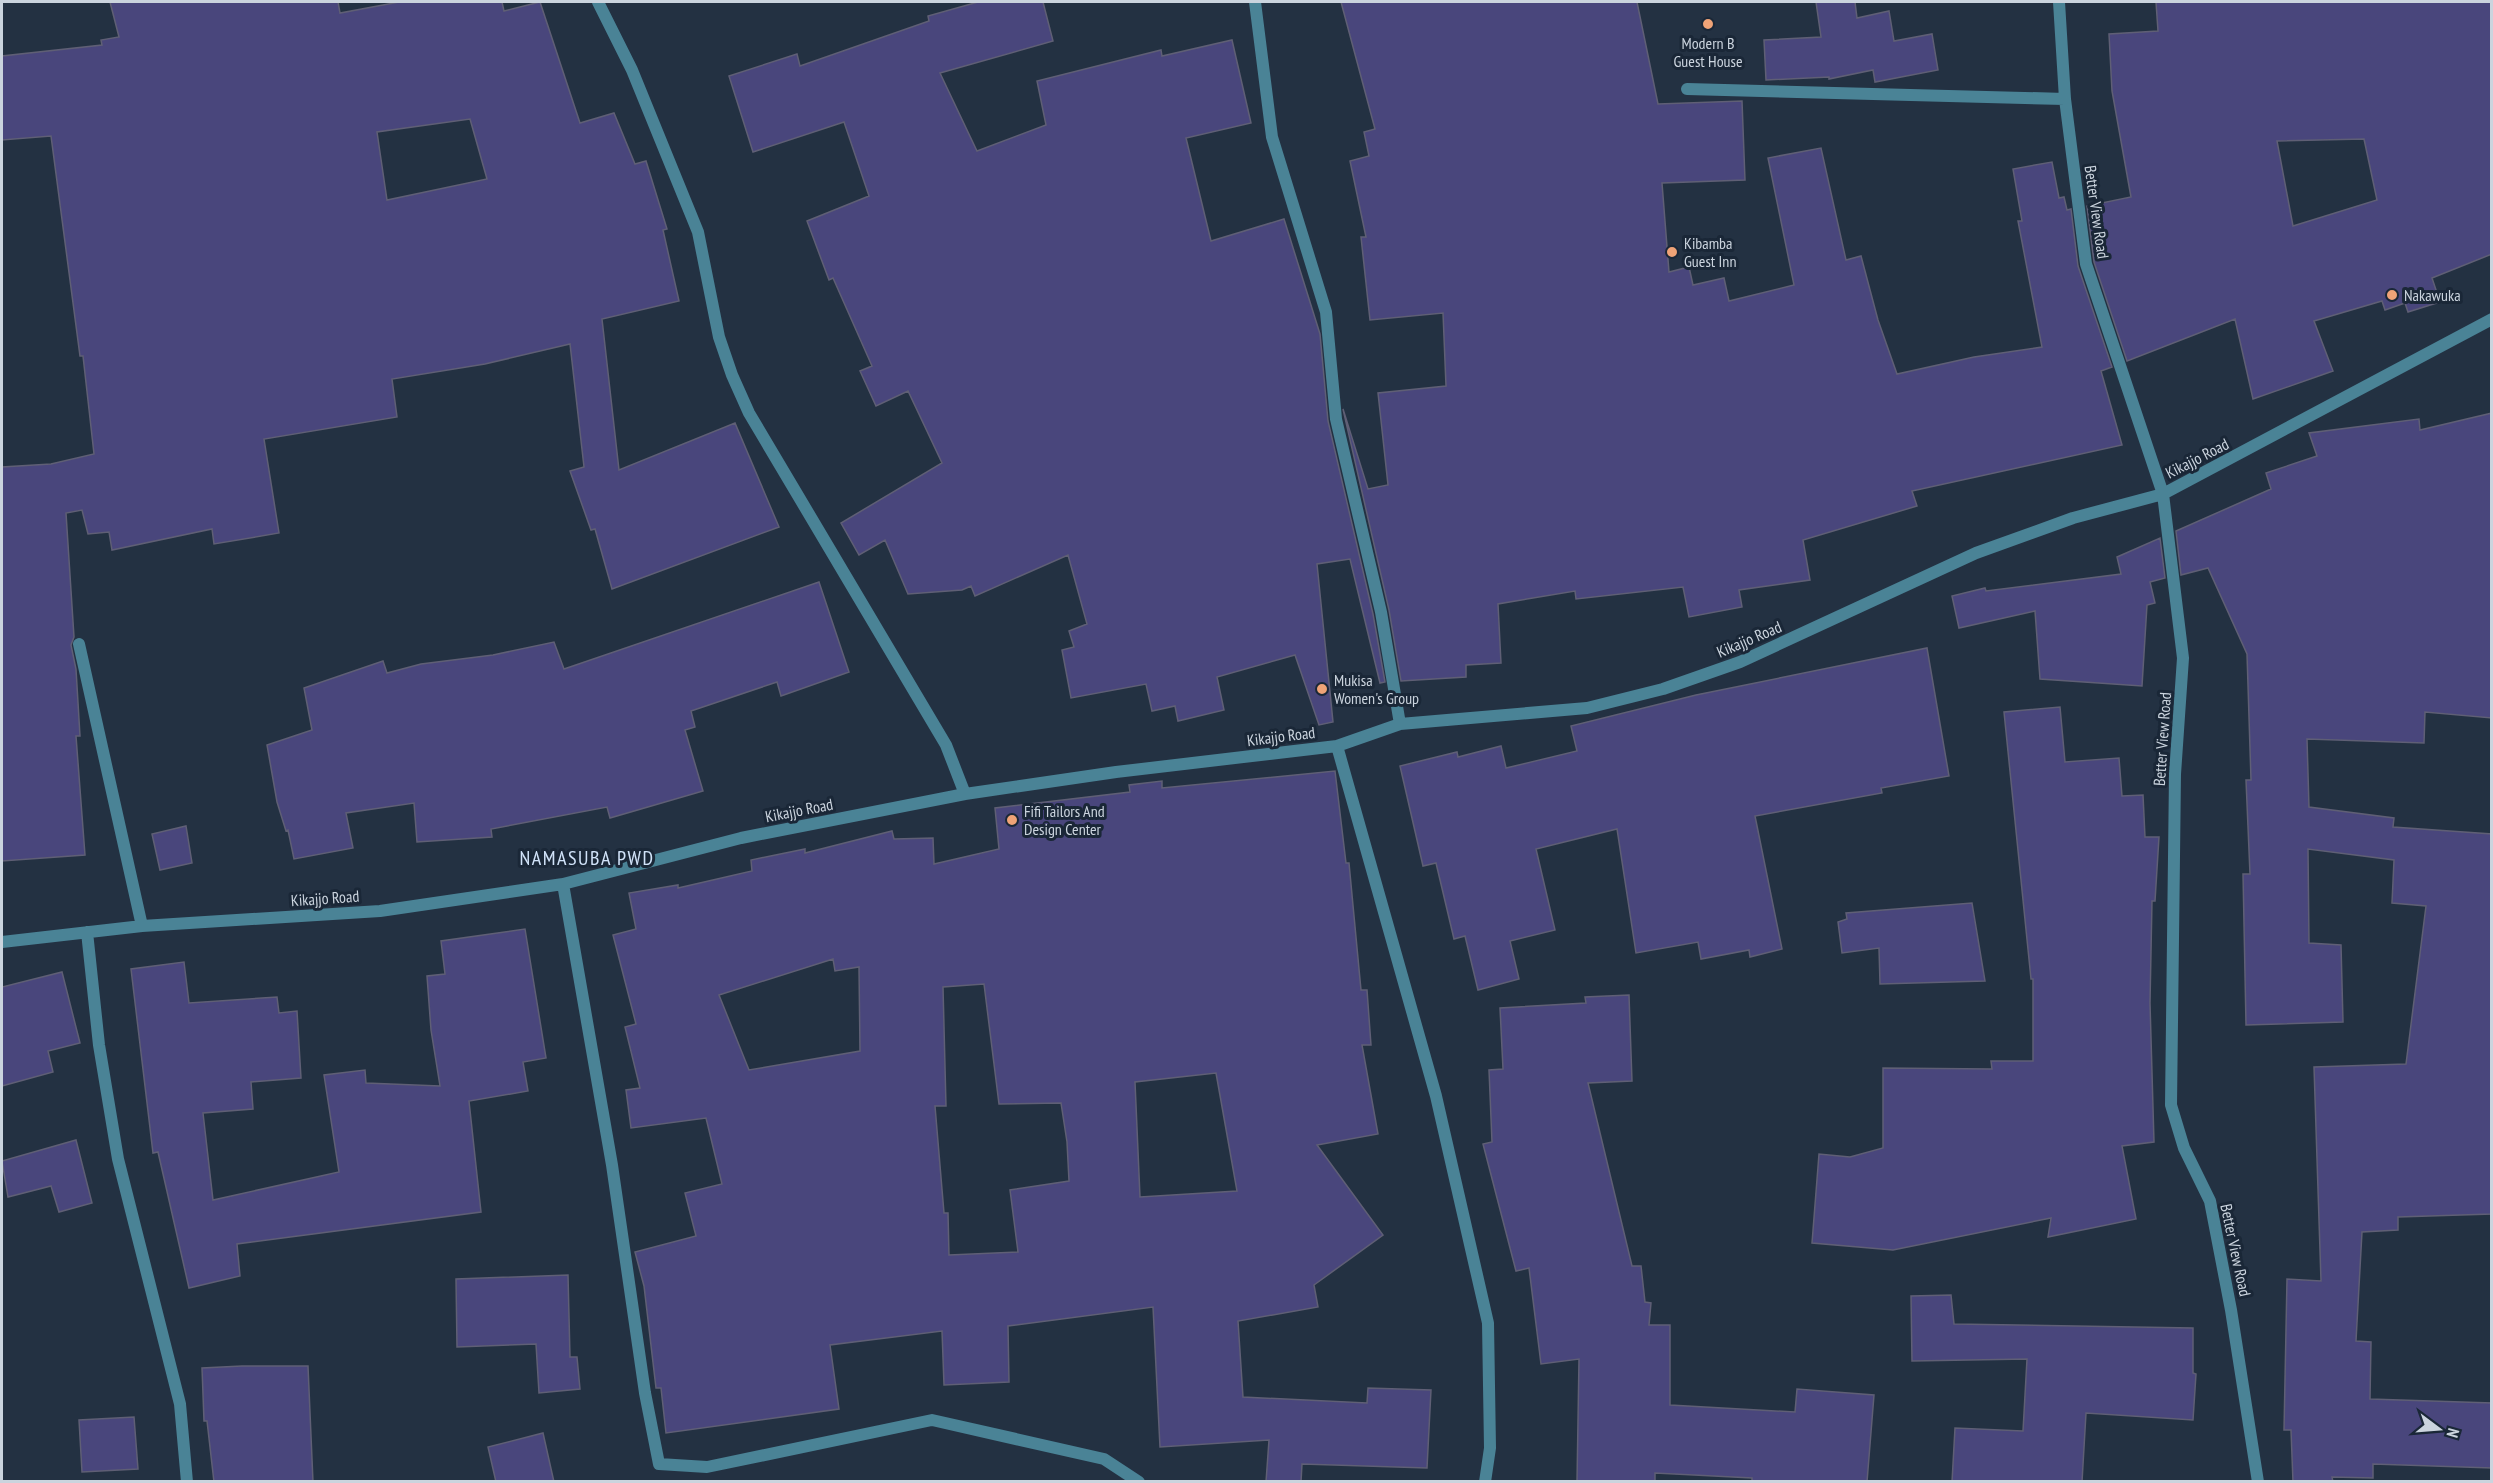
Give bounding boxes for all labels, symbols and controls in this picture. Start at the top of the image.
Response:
marker: Modern B Guest House [1701,17,1715,31]
place label: Modern B Guest House [1673,33,1743,71]
street label: Better View Road [2081,164,2113,260]
place label: Kibamba Guest Inn [1684,233,1736,271]
marker: Kibamba Guest Inn [1665,245,1679,259]
place label: Nakawuka [2404,285,2461,305]
marker: Nakawuka [2385,288,2399,302]
street label: Kikajjo Road [2162,434,2232,482]
street label: Kikajjo Road [1714,616,1784,662]
place label: Mukisa Women's Group [1334,670,1419,708]
marker: Mukisa Women's Group [1315,682,1329,696]
street label: Better View Road [2149,691,2175,787]
street label: Kikajjo Road [1246,722,1316,750]
street label: Kikajjo Road [763,794,835,826]
place label: Fifi Tailors And Design Center [1024,801,1105,839]
marker: Fifi Tailors And Design Center [1005,813,1019,827]
district label: NAMASUBA PWD [520,845,654,871]
street label: Kikajjo Road [290,886,360,910]
street label: Better View Road [2216,1202,2256,1298]
north arrow [2409,1399,2469,1459]
text: N [2443,1426,2464,1440]

